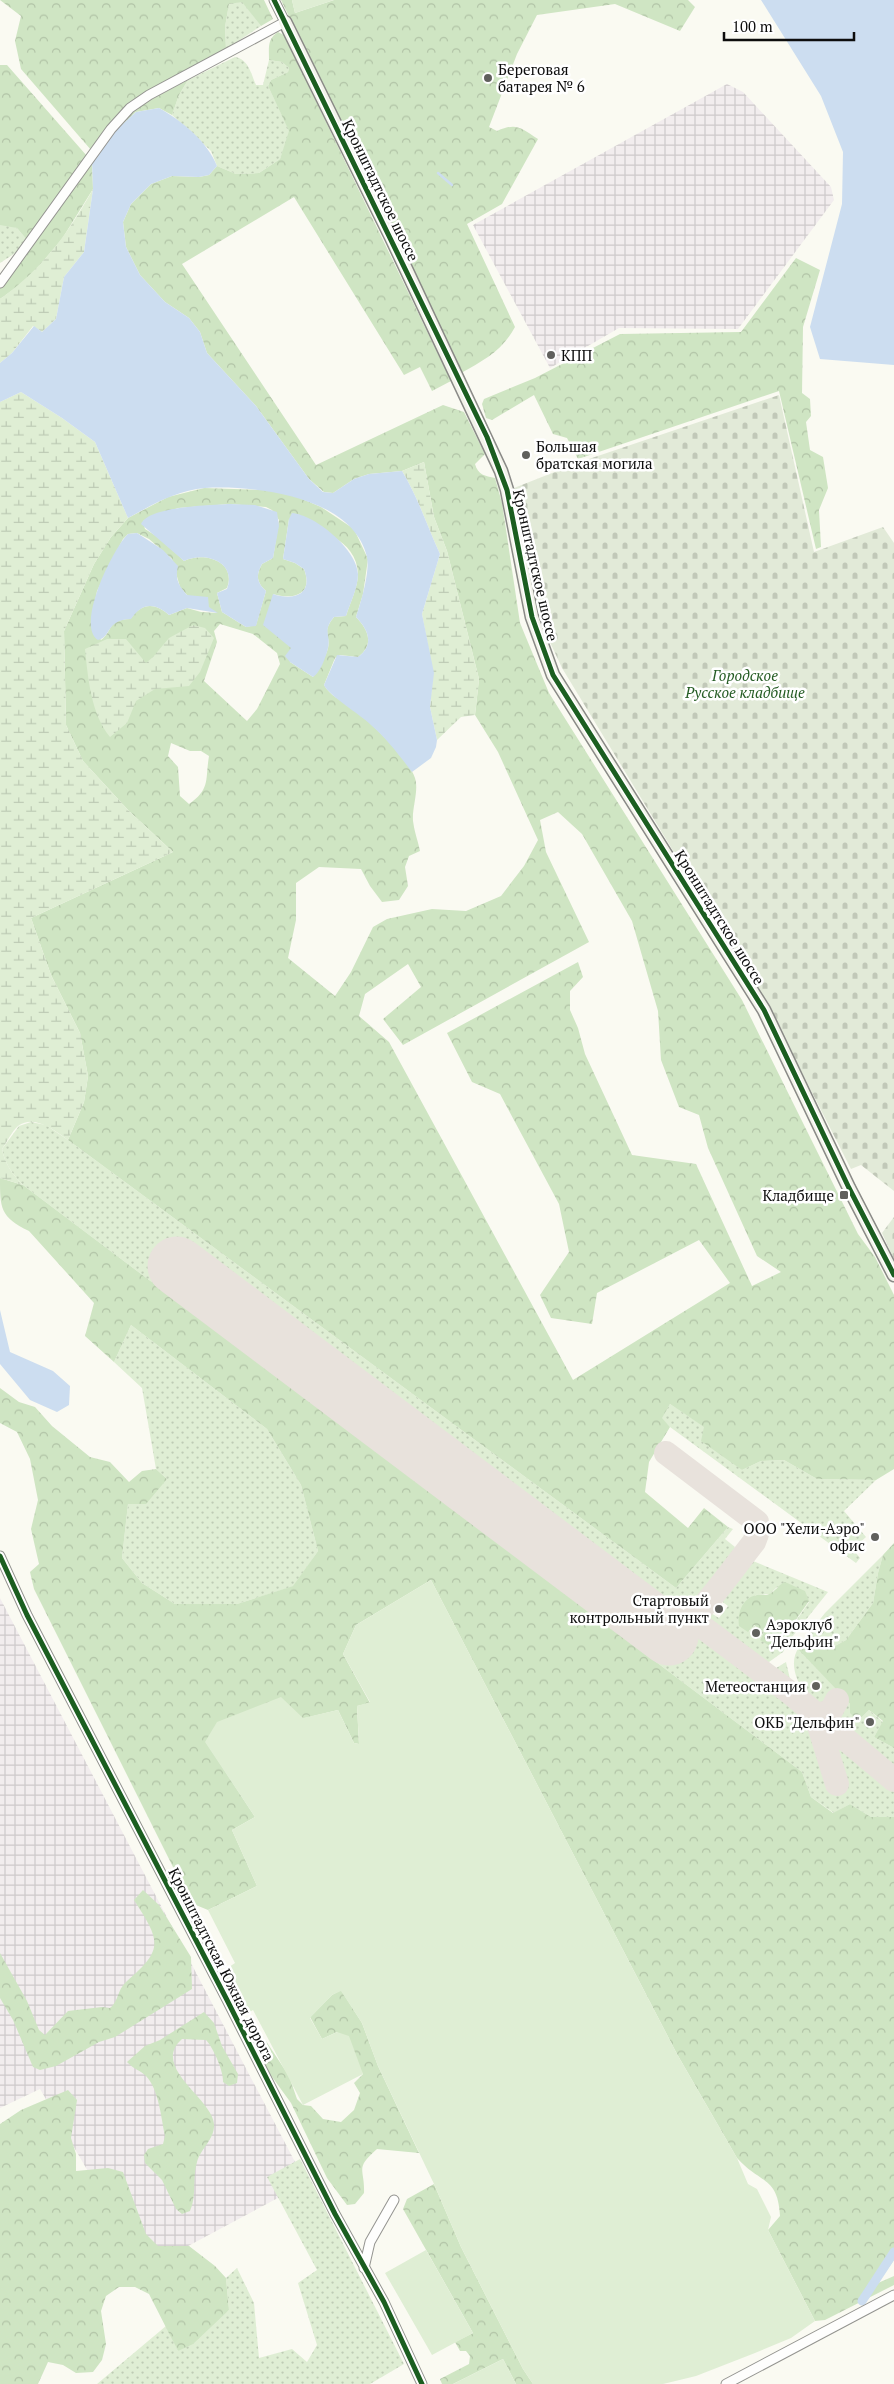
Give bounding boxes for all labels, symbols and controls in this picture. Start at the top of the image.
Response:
scale bar [724,10,854,42]
text: 100 m [732,16,773,36]
place label: Береговая батарея № 6 [498,59,585,96]
marker: Береговая батарея № 6 [482,72,494,84]
street label: Кронштадтское шоссе [338,116,424,264]
place label: КПП [561,345,592,365]
marker: КПП [545,349,557,361]
place label: Большая братская могила [536,436,653,473]
marker: Большая братская могила [520,449,532,461]
street label: Кронштадтское шоссе [509,487,563,643]
park label: Городское Русское кладбище [684,665,805,702]
street label: Кронштадтское шоссе [670,846,770,988]
place label: Кладбище [762,1185,834,1205]
marker: Кладбище [838,1189,850,1201]
place label: ООО "Хели-Аэро" офис [744,1518,865,1555]
marker: ООО "Хели-Аэро" офис [869,1531,881,1543]
place label: Стартовый контрольный пункт [569,1590,710,1627]
marker: Стартовый контрольный пункт [713,1603,725,1615]
place label: Аэроклуб "Дельфин" [766,1614,839,1651]
marker: Аэроклуб "Дельфин" [750,1627,762,1639]
place label: Метеостанция [705,1676,806,1696]
marker: Метеостанция [810,1680,822,1692]
place label: ОКБ "Дельфин" [754,1712,860,1732]
marker: ОКБ "Дельфин" [864,1716,876,1728]
street label: Кронштадтская Южная дорога [164,1864,280,2064]

